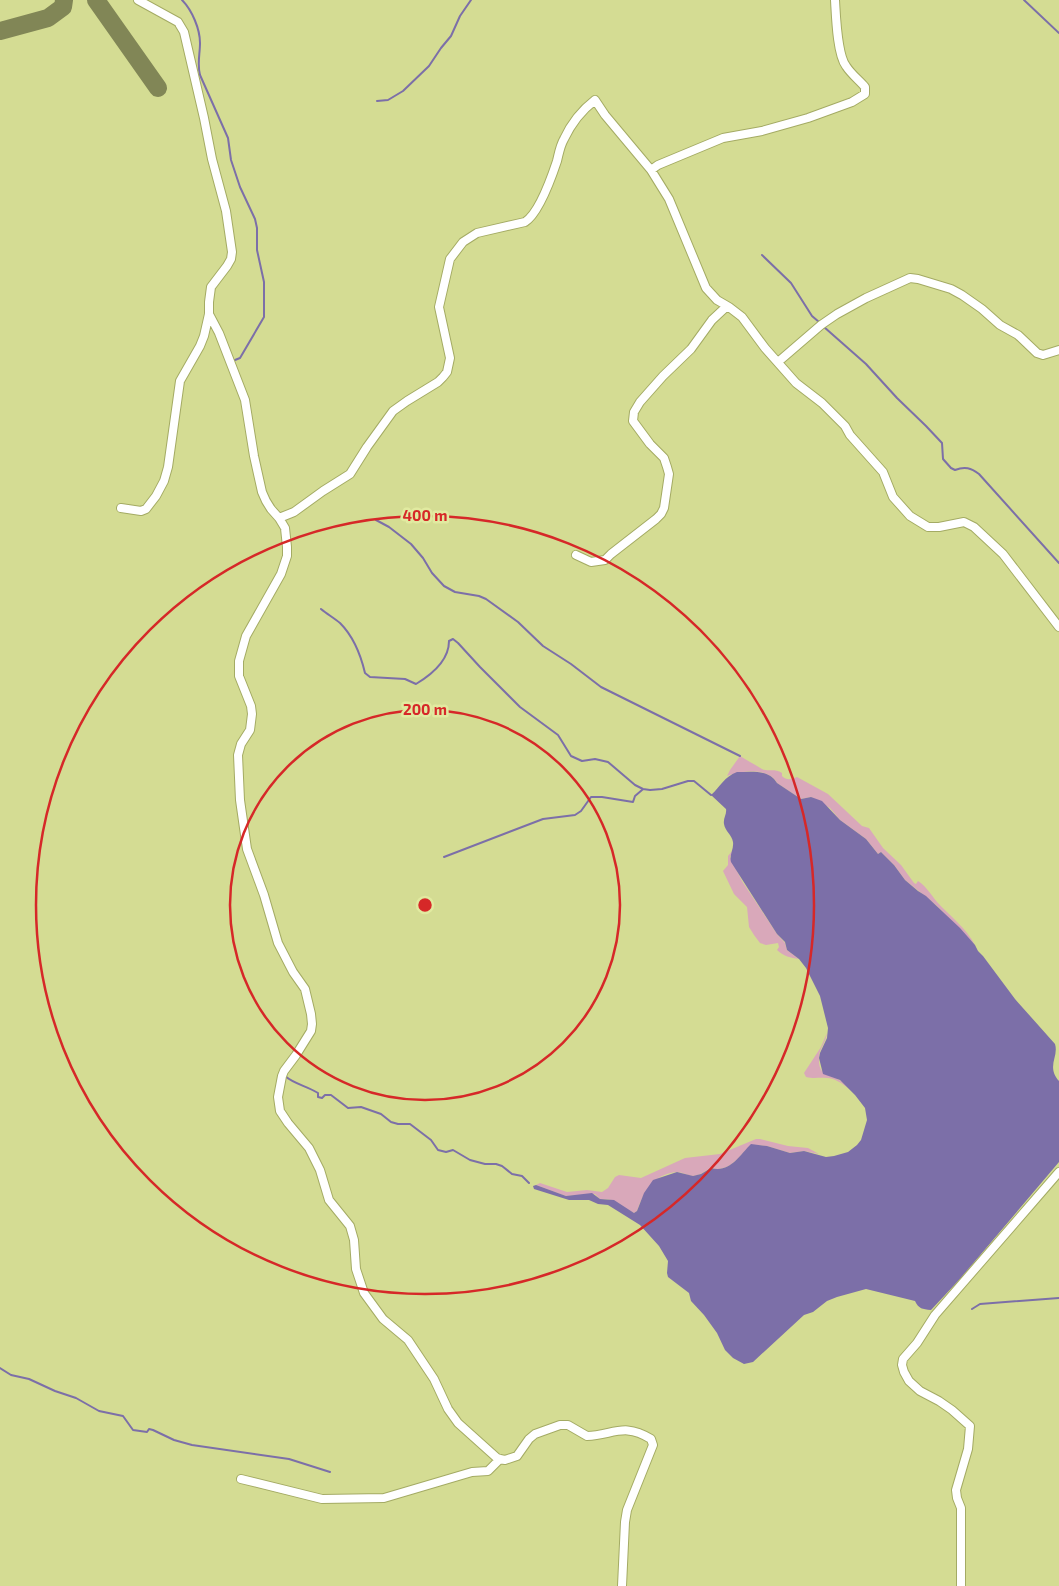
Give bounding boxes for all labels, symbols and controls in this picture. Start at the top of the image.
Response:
text: 400 m [403,506,447,524]
text: 200 m [403,700,447,718]
centre of rings [416,896,434,914]

